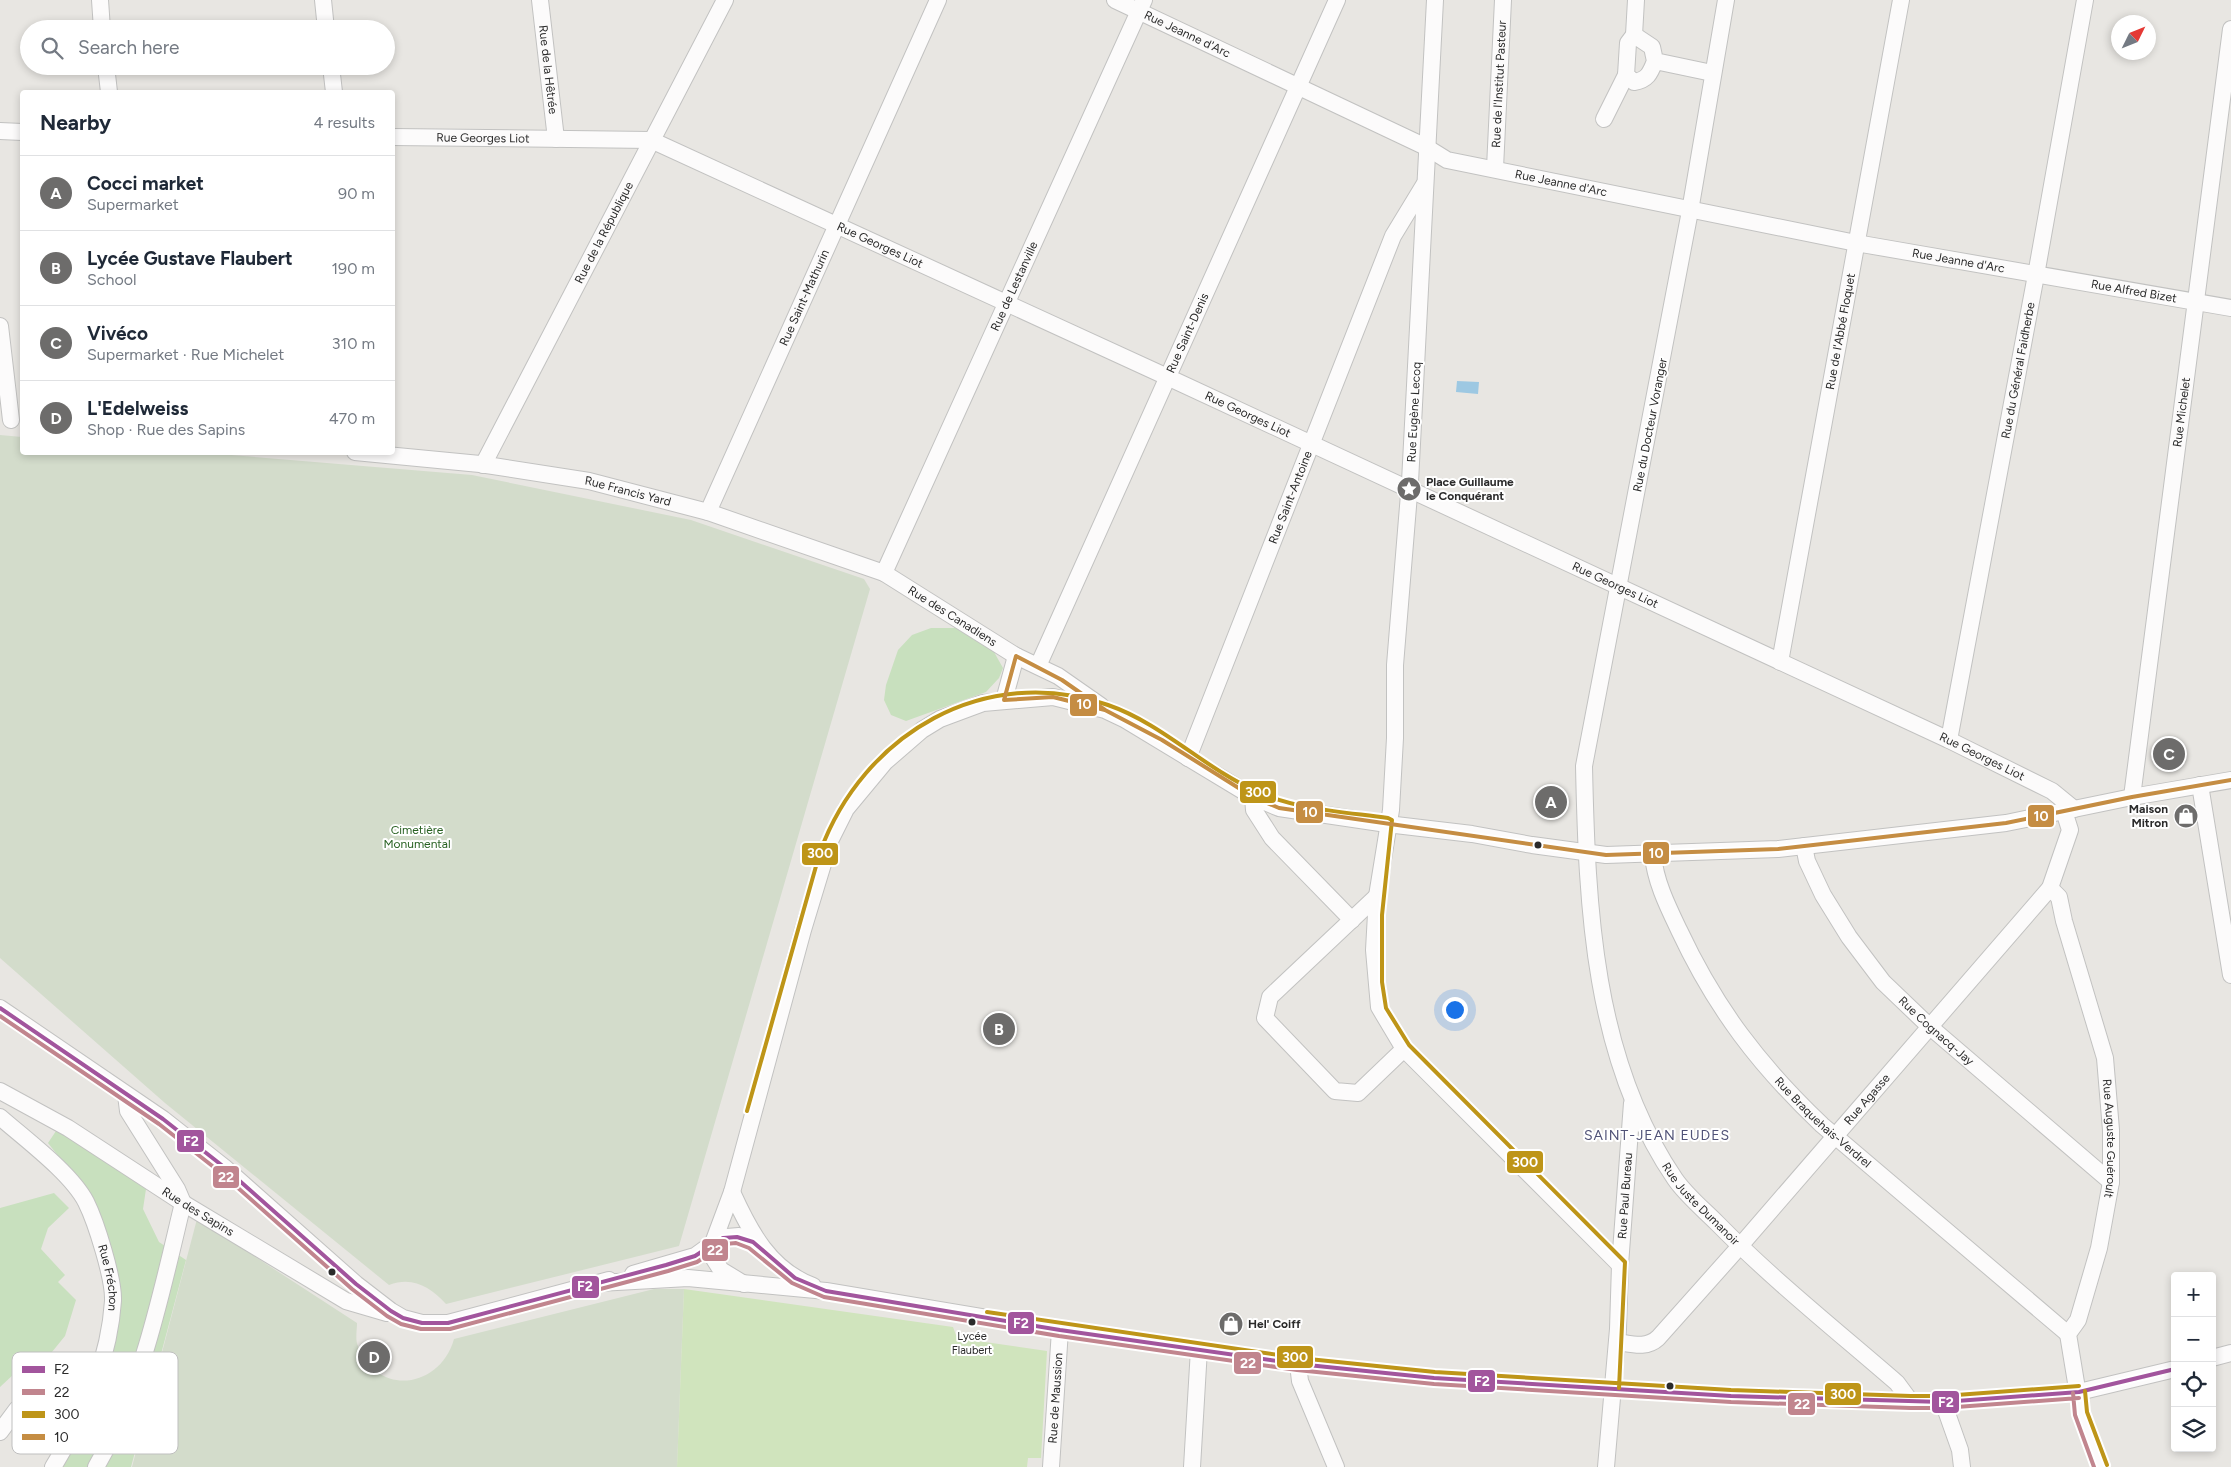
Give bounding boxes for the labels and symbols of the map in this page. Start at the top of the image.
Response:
street label: Rue Jeanne d'Arc [1142,8,1233,61]
north arrow [2111,15,2156,60]
street label: Rue de l'Institut Pasteur [1489,20,1509,148]
street label: Rue de la Hêtrée [536,24,560,115]
street label: Rue Georges Liot [436,131,530,146]
street label: Rue Jeanne d'Arc [1514,167,1609,199]
street label: Rue de la République [572,179,636,286]
street label: Rue Georges Liot [835,219,926,271]
street label: Rue de Lestanville [988,239,1041,333]
street label: Rue Jeanne d'Arc [1911,246,2006,276]
street label: Rue Saint-Mathurin [777,247,832,348]
street label: Rue de l'Abbé Floquet [1823,272,1858,391]
street label: Rue Alfred Bizet [2090,277,2178,306]
street label: Rue Saint-Denis [1163,290,1212,375]
street label: Rue du Général Faidherbe [1999,301,2038,440]
street label: Rue du Docteur Voranger [1630,357,1670,493]
street label: Rue Eugène Lecoq [1404,361,1424,463]
street label: Rue Michelet [2170,376,2193,448]
street label: Rue Georges Liot [1203,388,1294,441]
street label: Rue Saint-Antoine [1266,448,1315,546]
street label: Rue Francis Yard [584,473,672,509]
place label: Place Guillaume le Conquérant [1426,475,1514,503]
place icon: Place Guillaume le Conquérant [1396,476,1422,502]
street label: Rue Georges Liot [1570,559,1661,611]
street label: Rue des Canadiens [905,583,1000,649]
line badge: 10 [1069,693,1098,717]
text: 10 [1077,696,1091,713]
street label: Rue Georges Liot [1937,730,2027,784]
pin: C [2153,735,2185,773]
line badge: 300 [1239,780,1277,804]
pin: A [1535,783,1567,821]
text: 300 [1245,784,1271,801]
line badge: 10 [1295,800,1324,824]
place label: Maison Mitron [2129,802,2168,830]
shop icon: Maison Mitron [2173,803,2199,829]
text: 10 [1303,804,1317,821]
line badge: 10 [2027,804,2055,828]
text: 10 [2034,808,2048,825]
park label: Cimetière Monumental [383,823,451,851]
unlabelled marker [1533,840,1543,850]
line badge: 10 [1642,841,1670,865]
line badge: 300 [801,842,839,866]
text: 300 [807,845,833,862]
text: 10 [1649,845,1663,862]
street label: Rue Cognacq-Jay [1896,994,1977,1069]
your location [1442,997,1468,1023]
pin: B [983,1010,1015,1048]
street label: Rue Agasse [1841,1071,1893,1128]
street label: Rue Braquehais-Verdrel [1772,1074,1874,1171]
street label: Rue Auguste Guéroult [2100,1078,2118,1200]
district label: SAINT-JEAN EUDES [1584,1127,1730,1144]
line badge: F2 [176,1129,205,1153]
text: F2 [183,1133,199,1150]
line badge: 300 [1506,1150,1544,1174]
street label: Rue Paul Bureau [1615,1152,1635,1239]
text: 300 [1512,1154,1538,1171]
street label: Rue Juste Dumanoir [1659,1160,1742,1248]
line badge: 22 [212,1165,240,1189]
text: 22 [218,1169,234,1186]
street label: Rue des Sapins [159,1184,237,1239]
line badge: 22 [701,1238,729,1262]
text: 22 [707,1242,723,1259]
street label: Rue Fréchon [95,1243,120,1312]
unlabelled marker [327,1267,337,1277]
line badge: F2 [571,1275,600,1299]
text: F2 [577,1278,593,1295]
line badge: F2 [1007,1311,1035,1335]
shop icon: Hel' Coiff [1218,1311,1244,1337]
text: F2 [1013,1315,1029,1332]
marker: Lycée Flaubert [967,1317,977,1327]
place label: Hel' Coiff [1248,1317,1301,1331]
place label: Lycée Flaubert [952,1330,992,1357]
pin: D [358,1338,390,1376]
line badge: 300 [1276,1345,1314,1369]
text: 300 [1282,1349,1308,1366]
line badge: 22 [1233,1351,1262,1375]
legend [12,1352,178,1454]
street label: Rue de Maussion [1046,1352,1066,1444]
text: 22 [1240,1355,1256,1372]
text: F2 [54,1361,69,1378]
line badge: F2 [1467,1369,1496,1393]
text: F2 [1474,1373,1490,1390]
unlabelled marker [1665,1381,1675,1391]
line badge: 300 [1824,1382,1862,1406]
text: 22 [54,1384,70,1401]
text: 300 [1830,1386,1856,1403]
line badge: F2 [1931,1390,1960,1414]
line badge: 22 [1787,1392,1816,1416]
text: F2 [1938,1394,1954,1411]
text: 22 [1794,1396,1810,1413]
text: 300 [54,1406,80,1423]
text: 10 [54,1429,69,1446]

